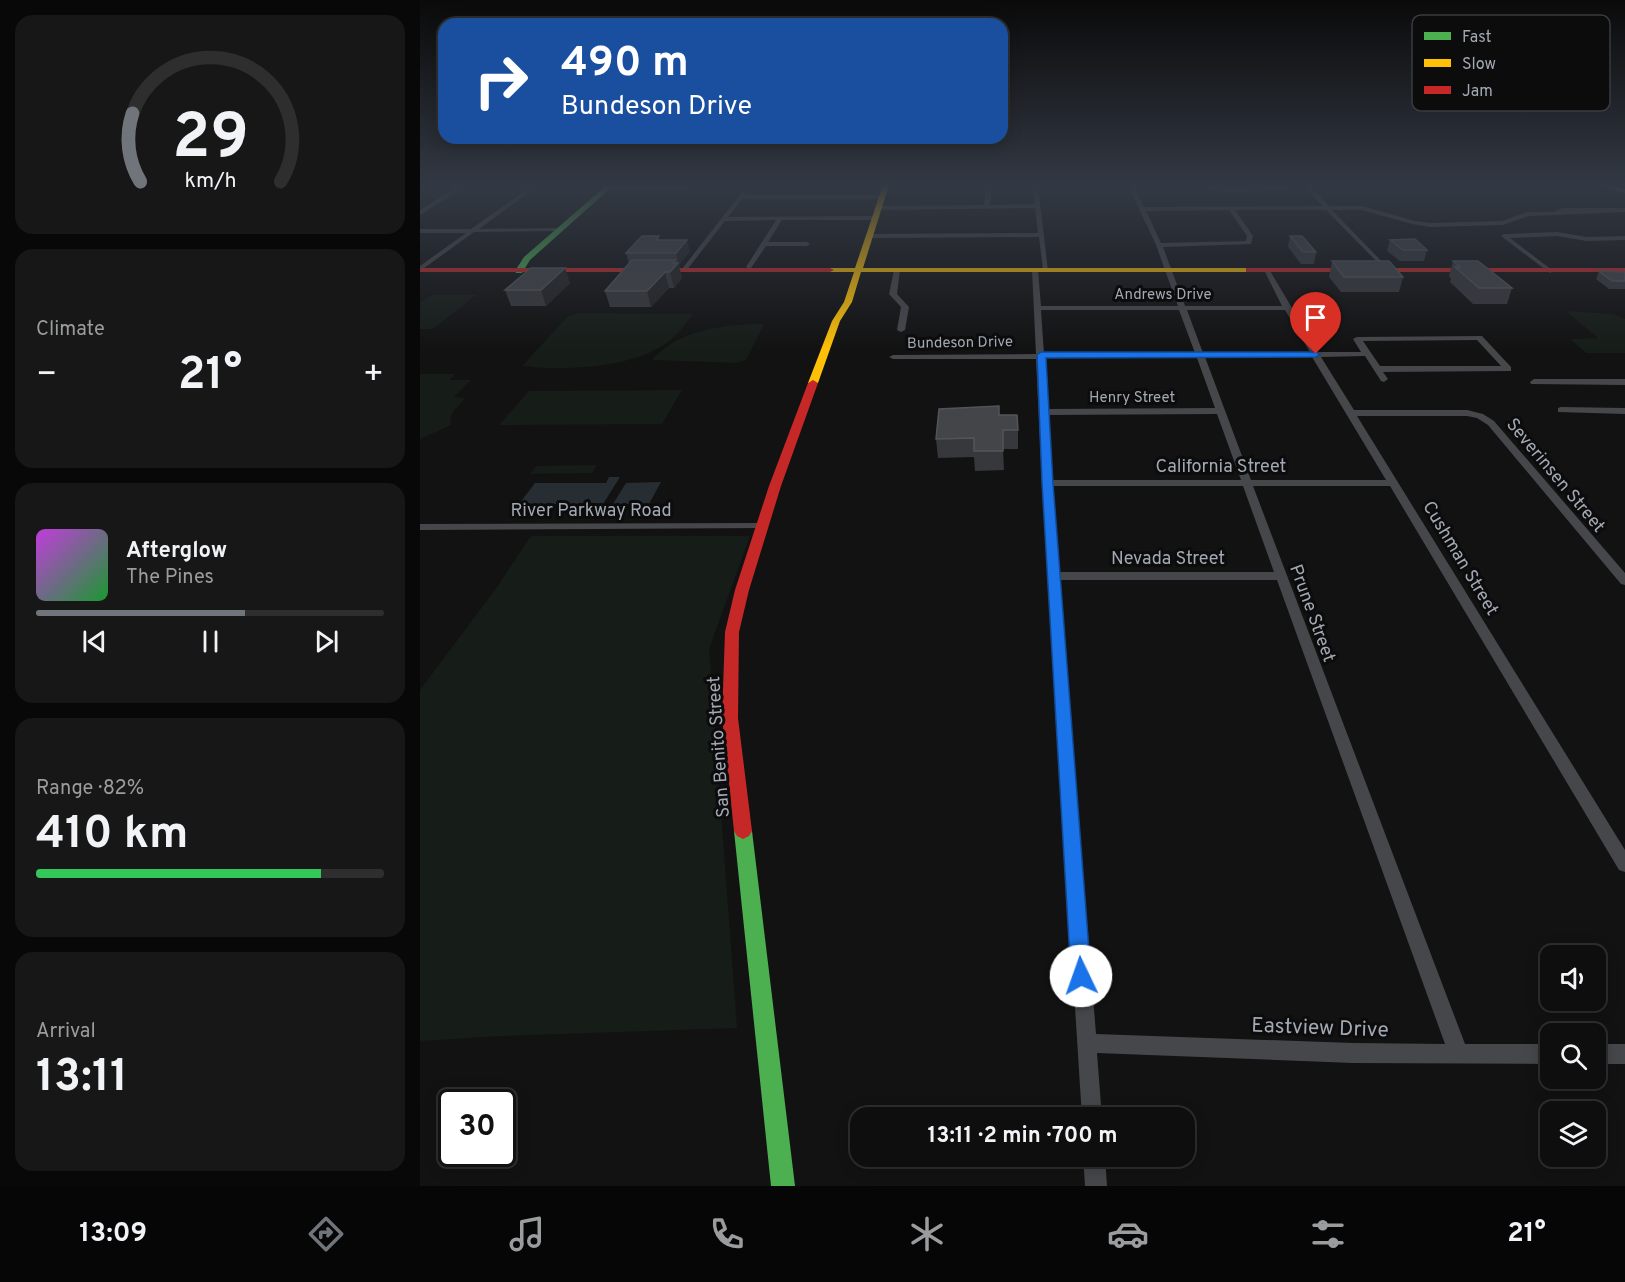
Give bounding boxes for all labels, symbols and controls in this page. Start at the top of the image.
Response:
legend [1412,15,1610,111]
text: Fast [1462,28,1492,48]
text: 490 m [561,38,689,91]
icon: right [462,42,540,120]
text: Slow [1462,55,1496,75]
text: Jam [1462,82,1493,102]
text: Bundeson Drive [561,90,752,124]
text: 29 [172,101,248,180]
text: km/h [184,168,236,195]
street label: Andrews Drive [1114,286,1212,305]
pin [1290,292,1341,354]
icon: arrive [1299,301,1332,334]
text: Climate [36,317,105,343]
street label: Bundeson Drive [907,333,1013,354]
text: 21° [178,348,242,405]
text: − [36,355,57,397]
text: + [363,355,384,397]
street label: Henry Street [1089,389,1175,408]
street label: Severinsen Street [1500,414,1609,538]
street label: California Street [1156,456,1286,479]
street label: Cushman Street [1416,497,1503,620]
street label: River Parkway Road [510,500,672,523]
text: Afterglow [126,538,227,565]
street label: Nevada Street [1111,548,1225,571]
street label: Prune Street [1283,562,1340,666]
text: The Pines [126,565,214,591]
icon: previous [78,625,111,658]
icon: pause [194,625,227,658]
icon: next [310,625,343,658]
street label: San Benito Street [703,675,736,818]
text: Range · 82% [36,776,144,802]
text: 410 km [36,807,188,864]
position arrow [1049,944,1113,1008]
map controls [1540,945,1606,1167]
button: sound [1540,945,1606,1011]
street label: Eastview Drive [1251,1013,1389,1044]
text: Arrival [36,1019,96,1045]
button: search [1540,1023,1606,1089]
text: 13:11 [36,1050,128,1107]
speed limit sign: 30 [438,1089,516,1167]
button: layers [1540,1101,1606,1167]
text: 13:11 · 2 min · 700 m [927,1123,1118,1150]
icon: directions [305,1213,347,1255]
icon: music [506,1213,548,1255]
icon: phone [706,1213,748,1255]
icon: climate [906,1213,948,1255]
icon: car [1107,1213,1149,1255]
icon: filters [1307,1213,1349,1255]
text: 13:09 [79,1217,147,1251]
text: 21° [1507,1217,1546,1251]

